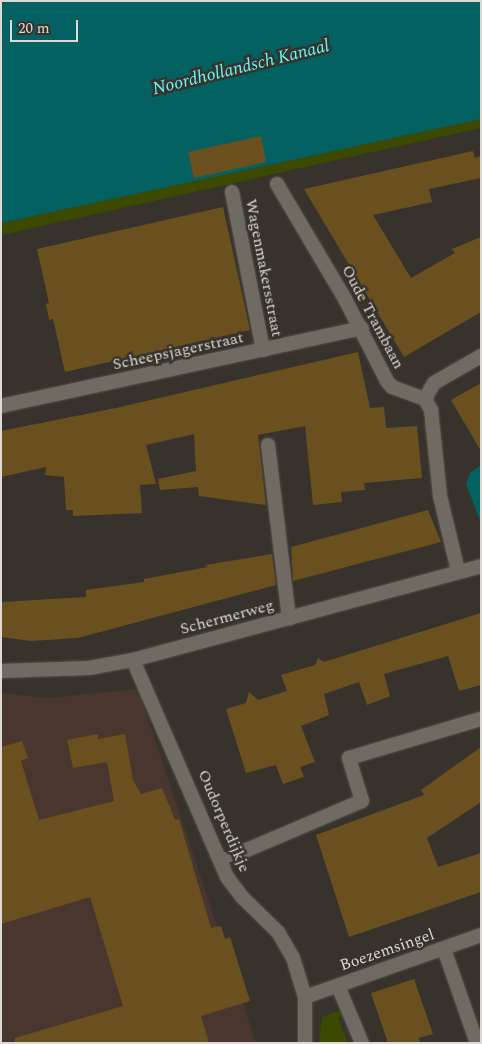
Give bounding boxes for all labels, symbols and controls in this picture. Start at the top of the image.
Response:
scale bar [12,10,80,42]
text: 20 m [18,17,50,40]
water label: Noordhollandsch Kanaal [150,36,332,100]
street label: Wagenmakersstraat [241,197,287,339]
street label: Oude Trambaan [338,262,408,372]
street label: Scheepsjagerstraat [111,328,245,374]
street label: Schermerweg [178,595,276,639]
street label: Oudorperdijkje [194,767,254,875]
street label: Boezemsingel [337,925,437,975]

